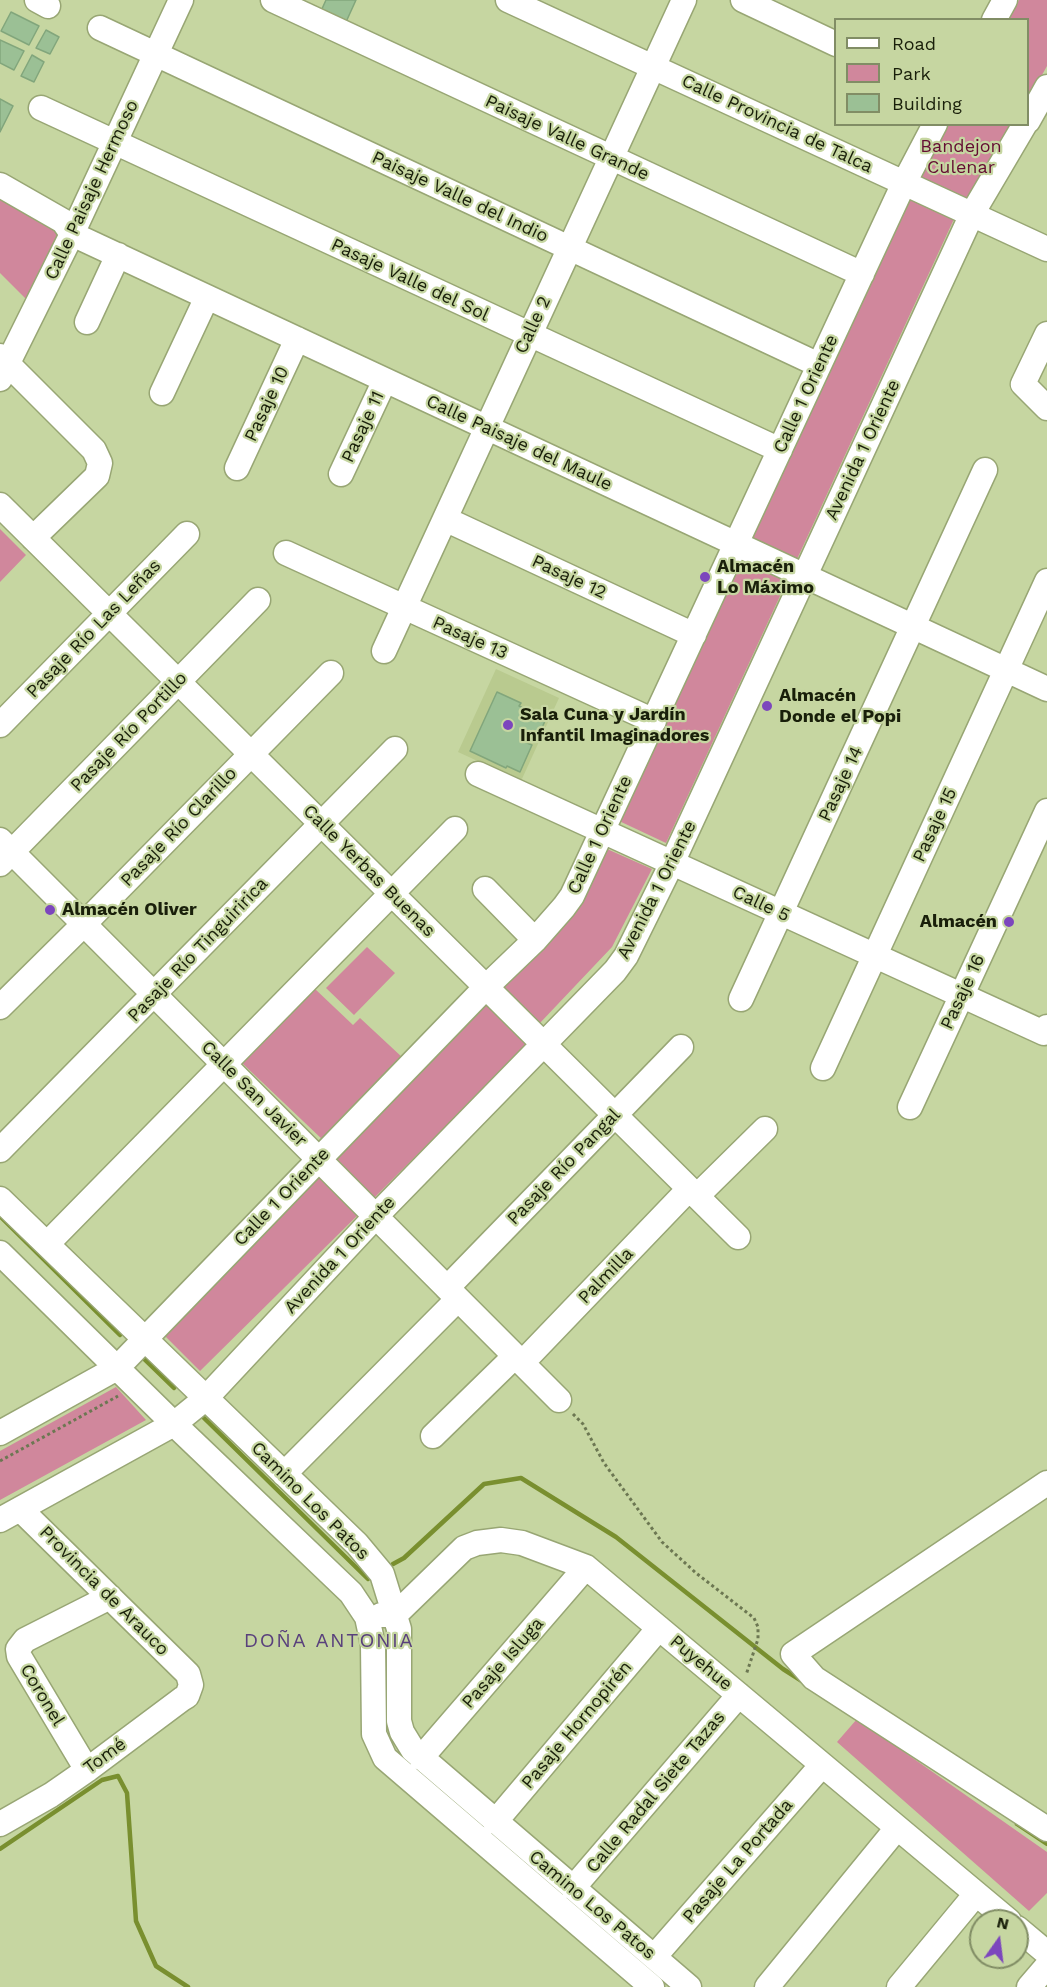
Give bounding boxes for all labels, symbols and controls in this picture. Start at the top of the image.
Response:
legend [834,18,1029,126]
text: Road [892,33,936,54]
text: Park [892,63,931,84]
street label: Calle Provincia de Talca [678,70,876,178]
street label: Paisaje Valle Grande [482,91,652,185]
text: Building [892,93,962,114]
street label: Calle Paisaje Hermoso [41,97,143,283]
park label: Bandejon Culenar [920,136,1002,178]
street label: Paisaje Valle del Indio [369,147,551,247]
street label: Pasaje Valle del Sol [328,234,492,326]
street label: Calle 2 [510,293,556,357]
street label: Calle 1 Oriente [769,331,843,457]
street label: Pasaje 10 [240,363,294,445]
street label: Avenida 1 Oriente [821,376,905,524]
street label: Pasaje 11 [337,388,389,466]
street label: Calle Paisaje del Maule [423,390,615,496]
street label: Pasaje 12 [528,550,610,604]
street label: Pasaje Río Las Leñas [22,555,166,703]
place label: Almacén Lo Máximo [717,556,814,598]
marker: Almacén Lo Máximo [698,570,712,584]
street label: Pasaje 13 [429,612,511,664]
street label: Pasaje Río Portillo [66,668,192,796]
place label: Almacén Donde el Popi [779,685,901,728]
marker: Almacén Donde el Popi [760,699,774,713]
place label: Sala Cuna y Jardín Infantil Imaginadores [520,704,709,746]
marker: Sala Cuna y Jardín Infantil Imaginadores [501,718,515,732]
street label: Pasaje 14 [814,743,868,825]
street label: Pasaje Río Clarillo [116,763,242,891]
street label: Calle 1 Oriente [563,772,637,898]
street label: Pasaje 15 [908,784,962,866]
street label: Calle Yerbas Buenas [298,800,440,942]
street label: Avenida 1 Oriente [613,817,701,963]
street label: Pasaje Río Tinguiririca [123,873,273,1027]
street label: Calle 5 [729,881,793,927]
place label: Almacén Oliver [62,899,197,921]
marker: Almacén Oliver [43,903,57,917]
place label: Almacén [920,911,997,933]
marker: Almacén [1002,915,1016,929]
street label: Pasaje 16 [936,951,990,1033]
street label: Calle San Javier [197,1037,311,1151]
street label: Pasaje Río Pangal [503,1104,625,1230]
street label: Calle 1 Oriente [230,1143,334,1251]
street label: Avenida 1 Oriente [280,1192,400,1318]
street label: Palmilla [574,1243,638,1309]
street label: Camino Los Patos [246,1437,374,1565]
street label: Provincia de Arauco [35,1522,173,1660]
street label: Pasaje Isluga [458,1613,548,1713]
district label: DOÑA ANTONIA [244,1629,414,1653]
street label: Puyehue [666,1631,736,1695]
street label: Pasaje Hornopirén [517,1657,637,1793]
street label: Coronel [15,1660,69,1730]
street label: Calle Radal Siete Tazas [582,1707,730,1877]
street label: Tomé [80,1733,130,1779]
street label: Pasaje La Portada [678,1795,798,1927]
street label: Camino Los Patos [524,1846,660,1964]
north arrow [969,1909,1029,1969]
text: N [995,1912,1011,1934]

